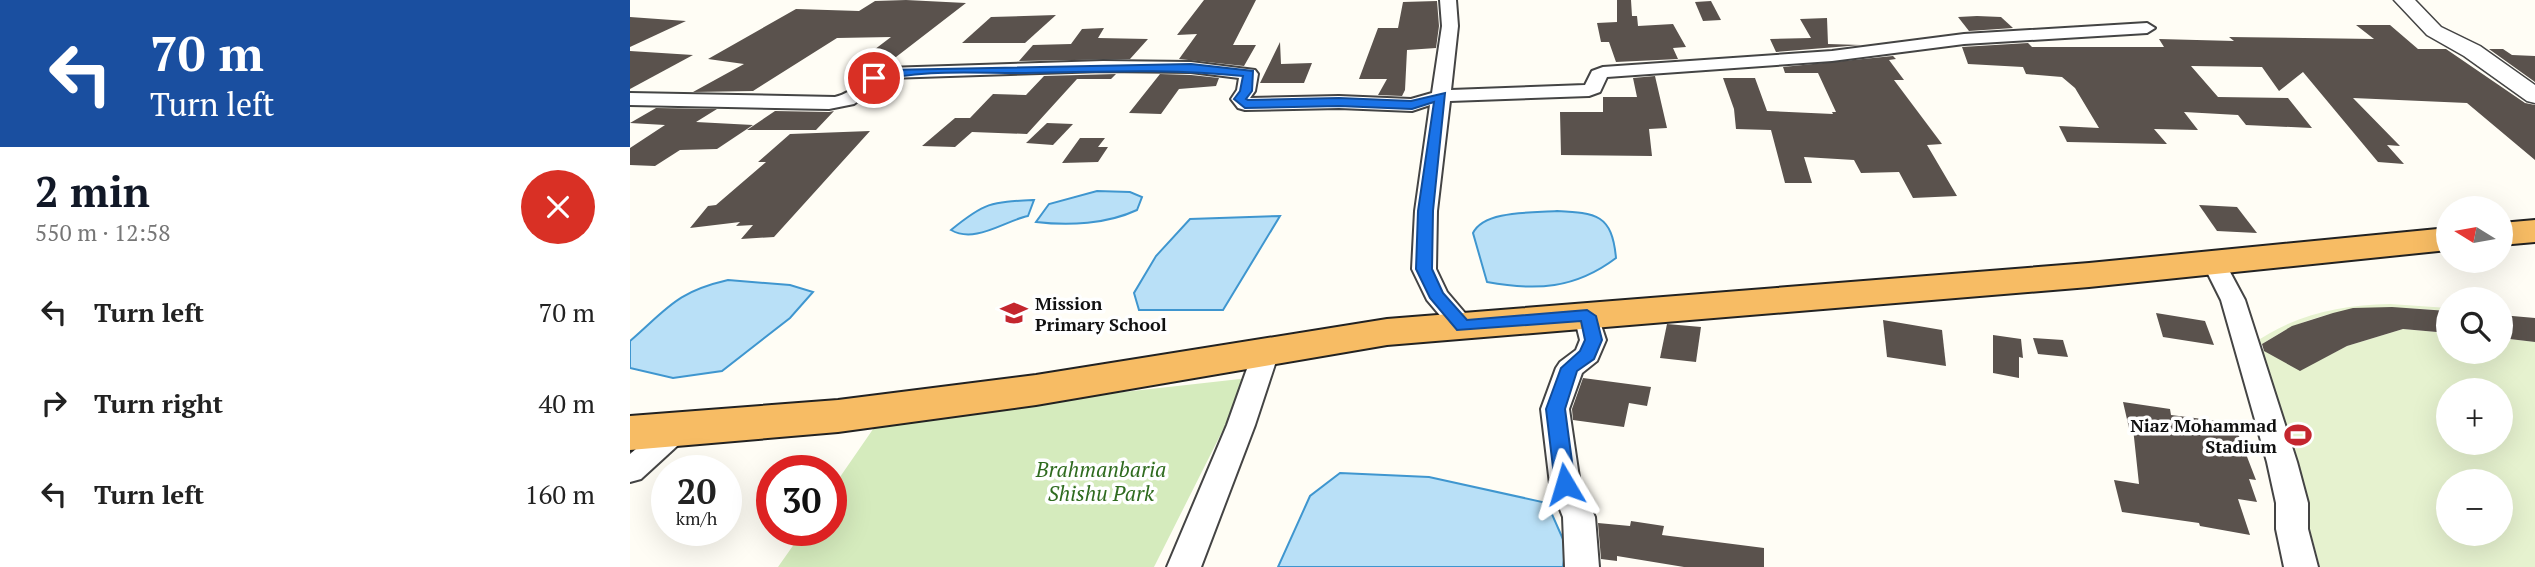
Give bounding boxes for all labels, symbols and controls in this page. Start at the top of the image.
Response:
text: 70 m [150,20,264,85]
icon: left [35,28,126,119]
pin [844,48,904,108]
icon: arrive [855,59,893,97]
text: Turn left [150,83,274,125]
text: 2 min [35,163,150,219]
button: close [521,170,595,244]
north arrow [2436,196,2513,273]
map controls [2436,196,2513,546]
text: 550 m · 12:58 [35,217,170,248]
button: search [2436,287,2513,364]
place label: Mission Primary School [1035,291,1167,336]
icon: left [35,293,73,331]
text: Turn left [94,295,204,329]
text: 70 m [539,295,595,329]
school or university icon: Mission Primary School [999,298,1029,328]
button: + [2436,378,2513,455]
icon: right [35,384,73,422]
text: Turn right [94,386,223,420]
text: 40 m [539,386,595,420]
place label: Niaz Mohammad Stadium [2130,413,2277,458]
sports icon: Niaz Mohammad Stadium [2283,420,2313,450]
position arrow [1528,447,1602,521]
speed limit sign: 30 [756,455,847,546]
park label: Brahmanbaria Shishu Park [1035,455,1166,507]
text: 20 [677,468,716,514]
button: − [2436,469,2513,546]
icon: left [35,475,73,513]
text: Turn left [94,477,204,511]
text: 160 m [525,477,595,511]
text: km/h [676,506,717,530]

